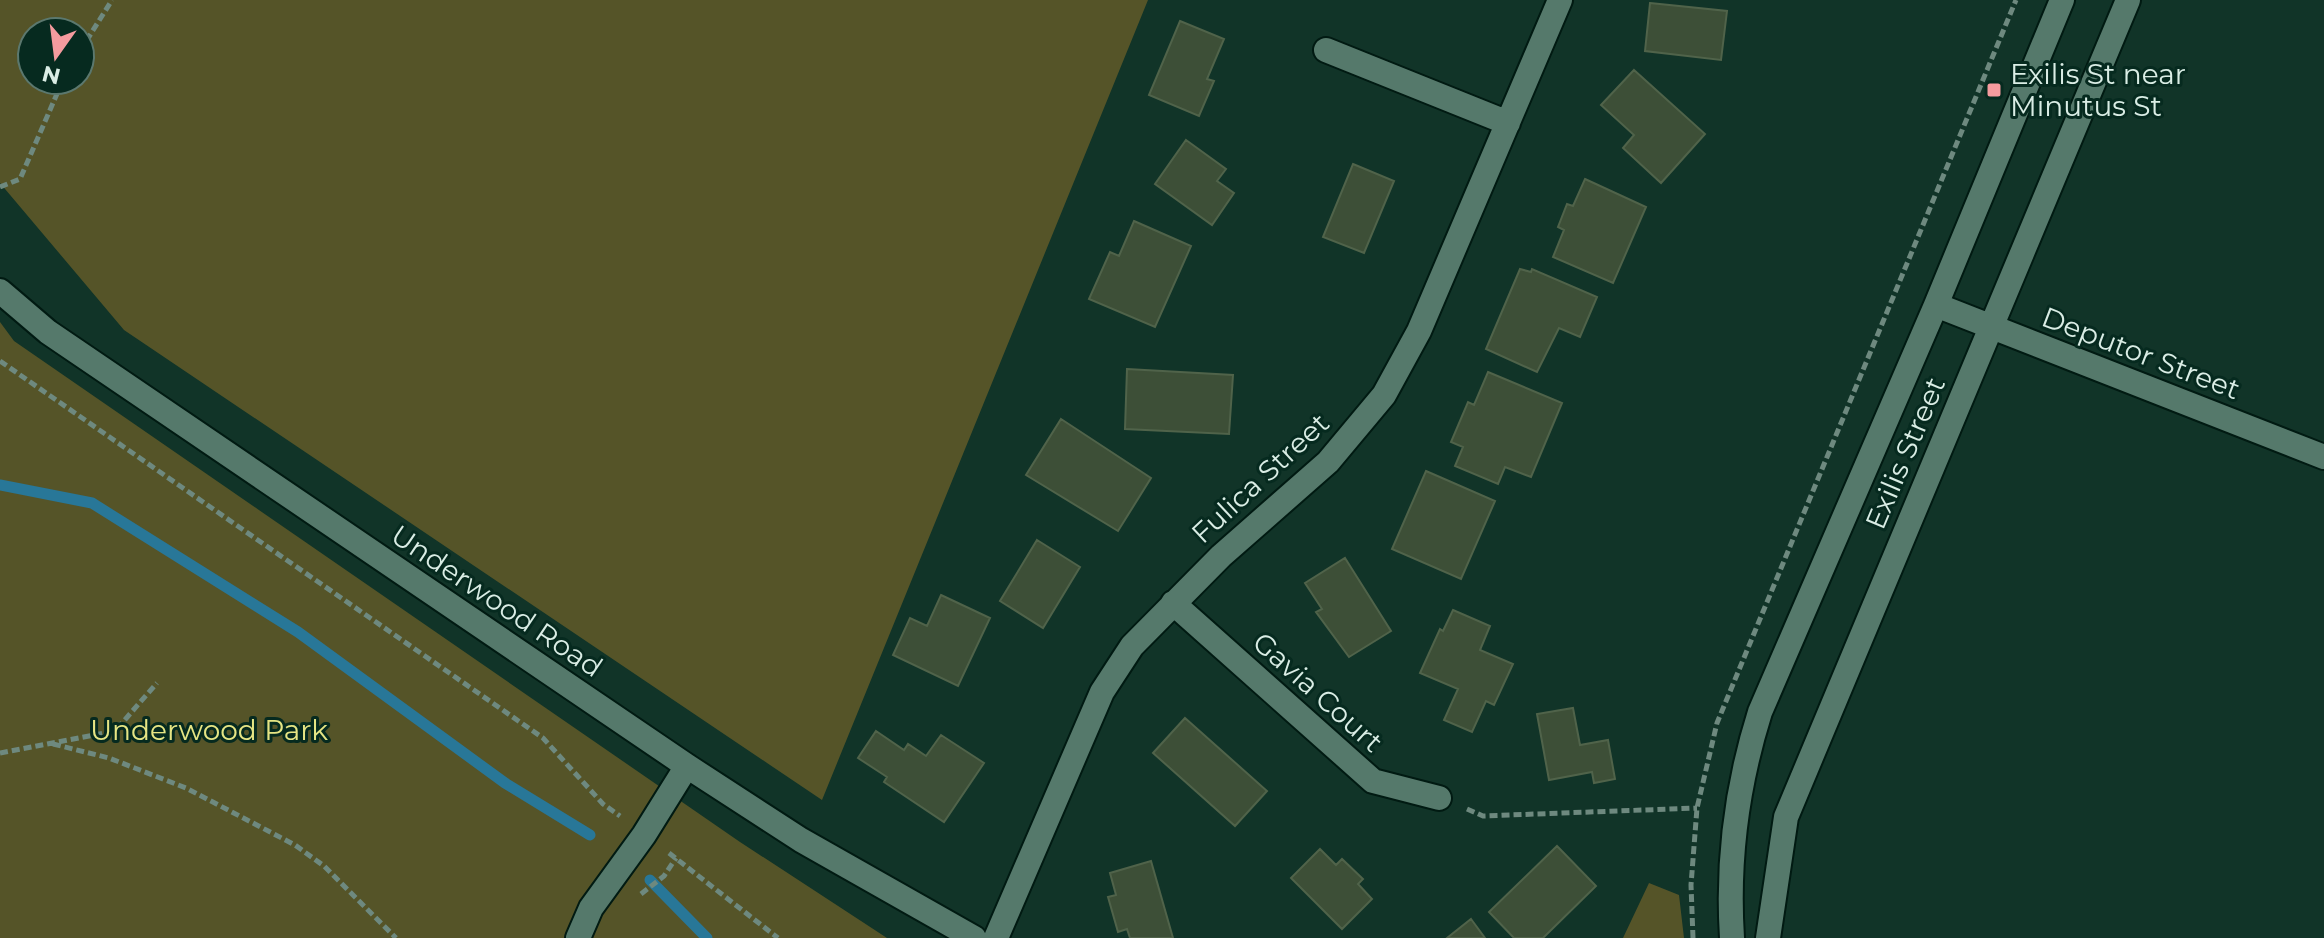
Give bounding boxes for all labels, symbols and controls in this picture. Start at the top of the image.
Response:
north arrow [16,16,96,96]
place label: Exilis St near Minutus St [2010,57,2186,123]
text: N [39,60,63,90]
marker: Exilis St near Minutus St [1985,81,2003,99]
street label: Deputor Street [2037,300,2245,406]
street label: Exilis Street [1858,372,1952,534]
street label: Fulica Street [1184,406,1336,550]
street label: Underwood Road [385,518,609,684]
street label: Gavia Court [1246,625,1390,759]
park label: Underwood Park [90,713,328,747]

